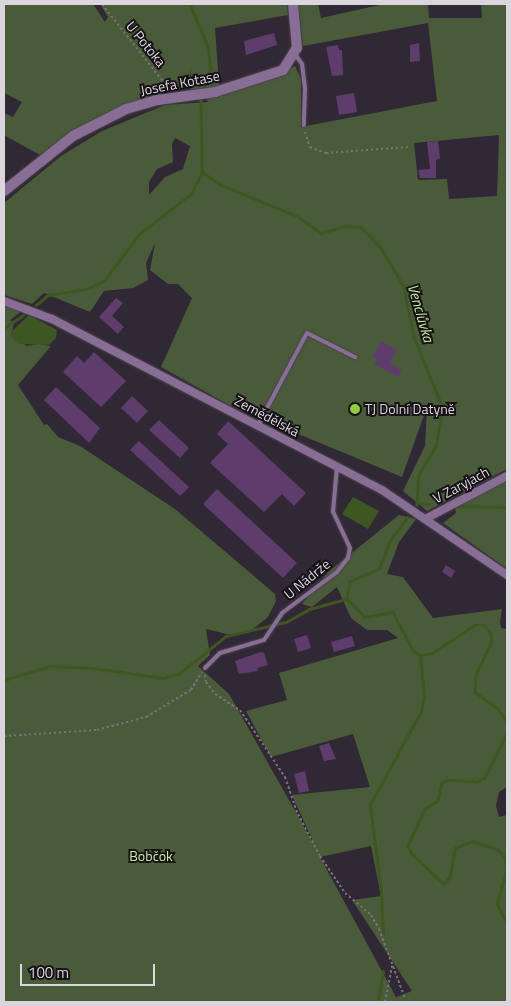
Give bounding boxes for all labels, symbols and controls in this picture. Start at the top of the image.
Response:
street label: U Potoka [123,18,169,70]
street label: Josefa Kotase [139,67,221,99]
water label: Venclůvka [404,282,438,344]
street label: Zemědělská [232,392,302,440]
place label: TJ Dolní Datyně [365,401,455,417]
marker: TJ Dolní Datyně [349,403,361,415]
street label: V Zaryjach [430,463,492,507]
street label: U Nádrže [281,555,333,603]
park label: Bobčok [129,848,173,864]
scale bar [22,954,158,986]
text: 100 m [28,961,69,984]

